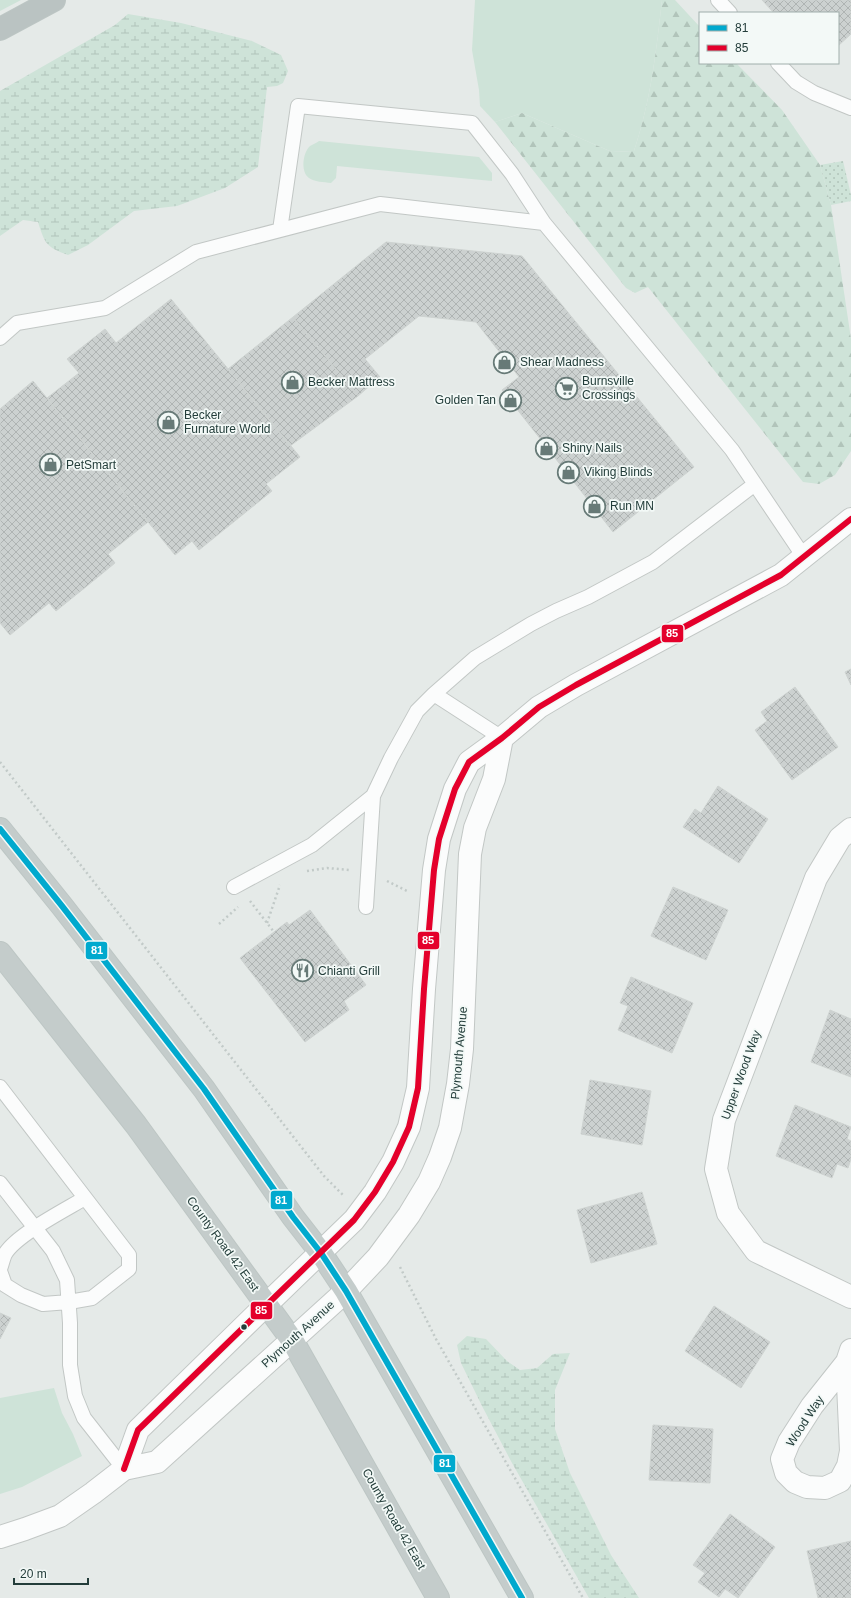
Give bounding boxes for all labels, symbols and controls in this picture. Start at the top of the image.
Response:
legend [699,12,839,64]
text: 81 [735,21,749,35]
text: 85 [735,41,749,55]
shop icon: Shear Madness [492,349,518,375]
place label: Shear Madness [520,355,604,369]
shop icon: Becker Mattress [280,369,306,395]
place label: Burnsville Crossings [582,374,635,402]
place label: Becker Mattress [308,375,395,389]
supermarket icon: Burnsville Crossings [554,375,580,401]
shop icon: Golden Tan [498,387,524,413]
place label: Golden Tan [435,393,496,407]
place label: Becker Furnature World [184,408,270,436]
shop icon: Becker Furnature World [156,409,182,435]
shop icon: Shiny Nails [534,435,560,461]
place label: Shiny Nails [562,441,622,455]
shop icon: PetSmart [38,452,64,478]
place label: PetSmart [66,458,117,472]
shop icon: Viking Blinds [555,459,581,485]
place label: Viking Blinds [584,465,652,479]
shop icon: Run MN [582,493,608,519]
place label: Run MN [610,499,654,513]
line badge: 85 [661,624,684,643]
text: 85 [666,627,678,639]
line badge: 85 [417,931,440,950]
text: 85 [422,934,434,946]
line badge: 81 [85,941,108,960]
text: 81 [91,944,103,956]
restaurant icon: Chianti Grill [290,958,316,984]
place label: Chianti Grill [318,964,380,978]
street label: Plymouth Avenue [448,1006,470,1100]
street label: Upper Wood Way [718,1028,764,1122]
line badge: 81 [270,1190,293,1210]
street label: County Road 42 East [184,1194,263,1295]
text: 81 [275,1194,287,1206]
street label: Plymouth Avenue [259,1297,338,1370]
line badge: 85 [250,1301,273,1320]
text: 85 [255,1304,267,1316]
unlabelled marker [239,1322,249,1332]
street label: Wood Way [783,1393,827,1449]
line badge: 81 [433,1454,456,1473]
text: 81 [439,1457,451,1469]
street label: County Road 42 East [359,1466,429,1572]
scale bar [14,1560,88,1586]
text: 20 m [20,1567,47,1581]

